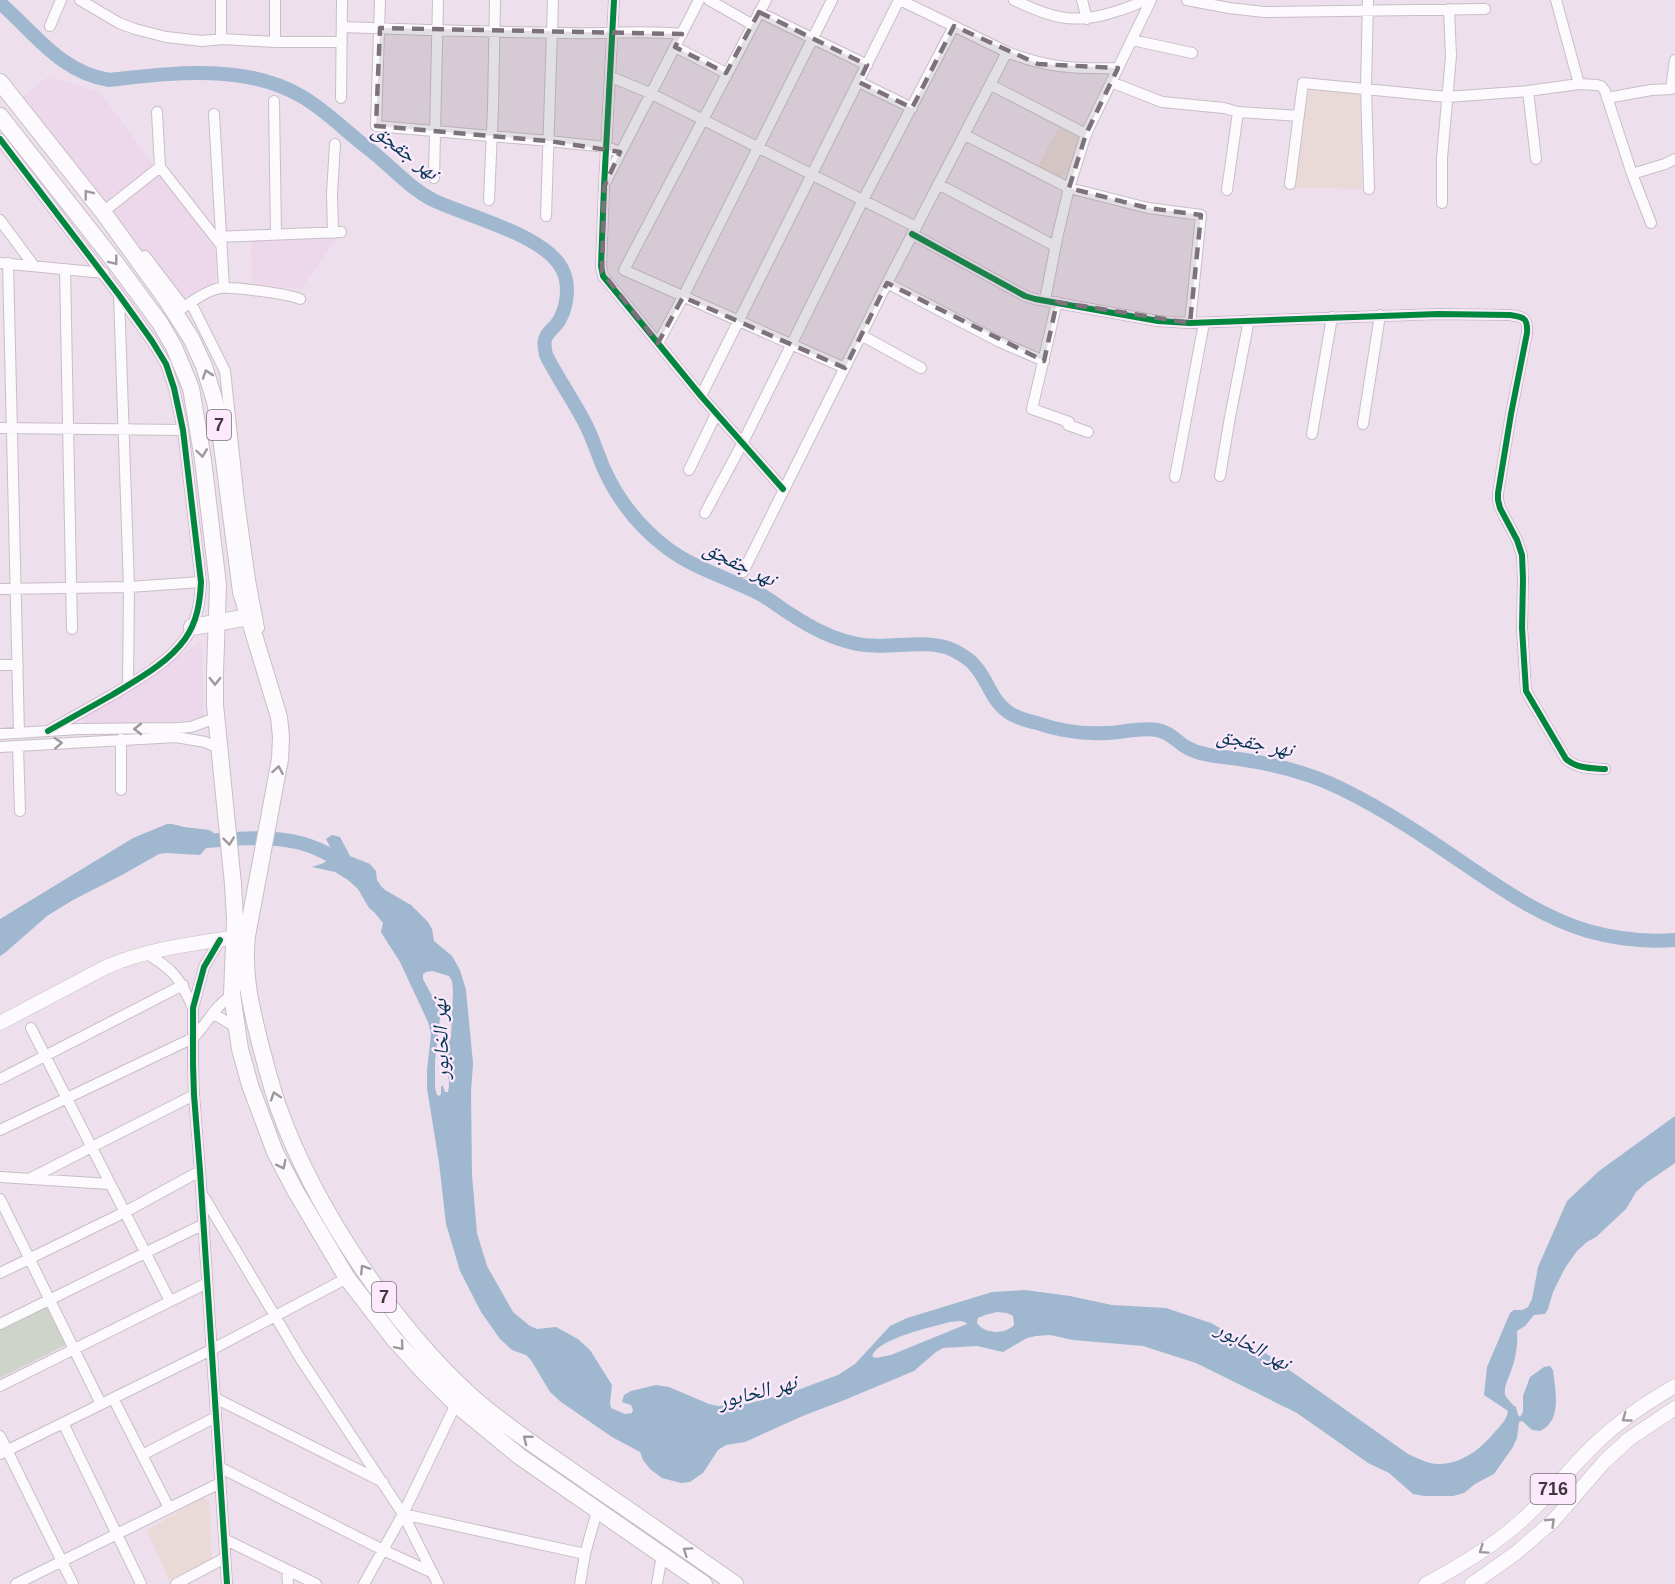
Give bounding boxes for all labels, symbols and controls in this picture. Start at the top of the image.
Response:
water label: نهر جقجق [367,118,446,188]
one-way arrow [85,190,96,201]
one-way arrow [107,254,118,265]
one-way arrow [201,369,214,379]
road number: 7 [207,410,231,440]
one-way arrow [195,448,208,458]
water label: نهر جقجق [699,536,783,594]
one-way arrow [209,676,221,685]
one-way arrow [134,723,143,735]
water label: نهر جقجق [1215,723,1299,763]
one-way arrow [54,737,63,750]
one-way arrow [271,765,284,775]
one-way arrow [222,837,234,846]
water label: نهر الخابور [427,995,454,1082]
one-way arrow [269,1091,282,1102]
one-way arrow [275,1159,286,1170]
one-way arrow [360,1265,371,1276]
road number: 7 [372,1282,396,1312]
water label: نهر الخابور [1210,1315,1297,1377]
one-way arrow [393,1339,404,1350]
water label: نهر الخابور [713,1369,803,1414]
one-way arrow [1621,1411,1632,1422]
one-way arrow [523,1435,534,1446]
road number: 716 [1530,1474,1576,1504]
one-way arrow [1543,1519,1554,1530]
one-way arrow [1479,1543,1490,1554]
one-way arrow [682,1547,693,1558]

